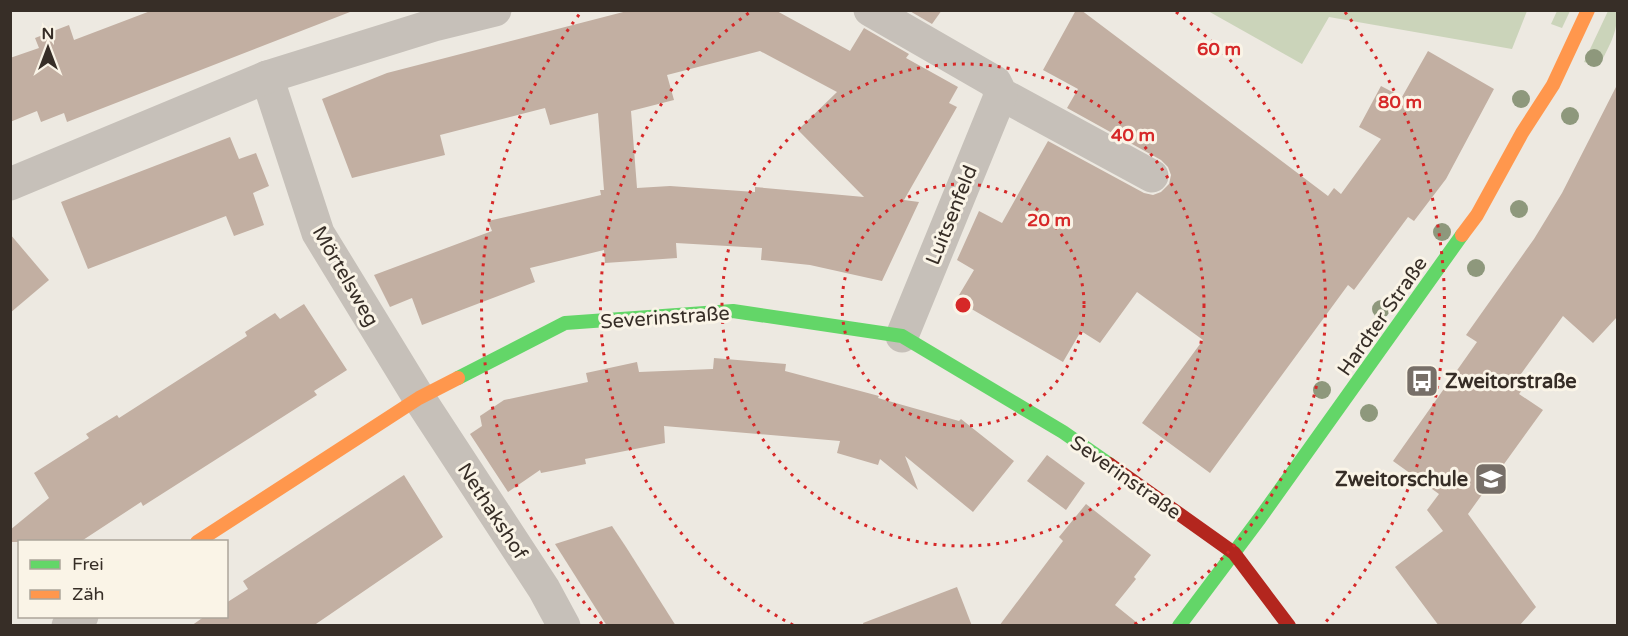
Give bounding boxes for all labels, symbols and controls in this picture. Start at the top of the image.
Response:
north arrow [18,18,78,78]
text: N [42,24,54,44]
text: 60 m [1197,38,1241,60]
text: 80 m [1378,91,1422,113]
text: 40 m [1111,124,1155,146]
street label: Luitsenfeld [921,162,983,269]
text: 20 m [1027,209,1071,231]
street label: Mörtelsweg [307,222,383,331]
street label: Hardter Straße [1333,252,1433,381]
centre of rings [953,295,973,315]
street label: Severinstraße [600,302,731,334]
bus stop icon: Zweitorstraße [1404,363,1440,399]
place label: Zweitorstraße [1445,370,1577,394]
street label: Severinstraße [1065,431,1185,525]
street label: Nethakshof [452,459,532,565]
school or university icon: Zweitorschule [1473,461,1509,497]
place label: Zweitorschule [1335,468,1468,492]
legend [18,540,228,618]
text: Frei [72,553,104,575]
text: Zäh [72,583,105,605]

